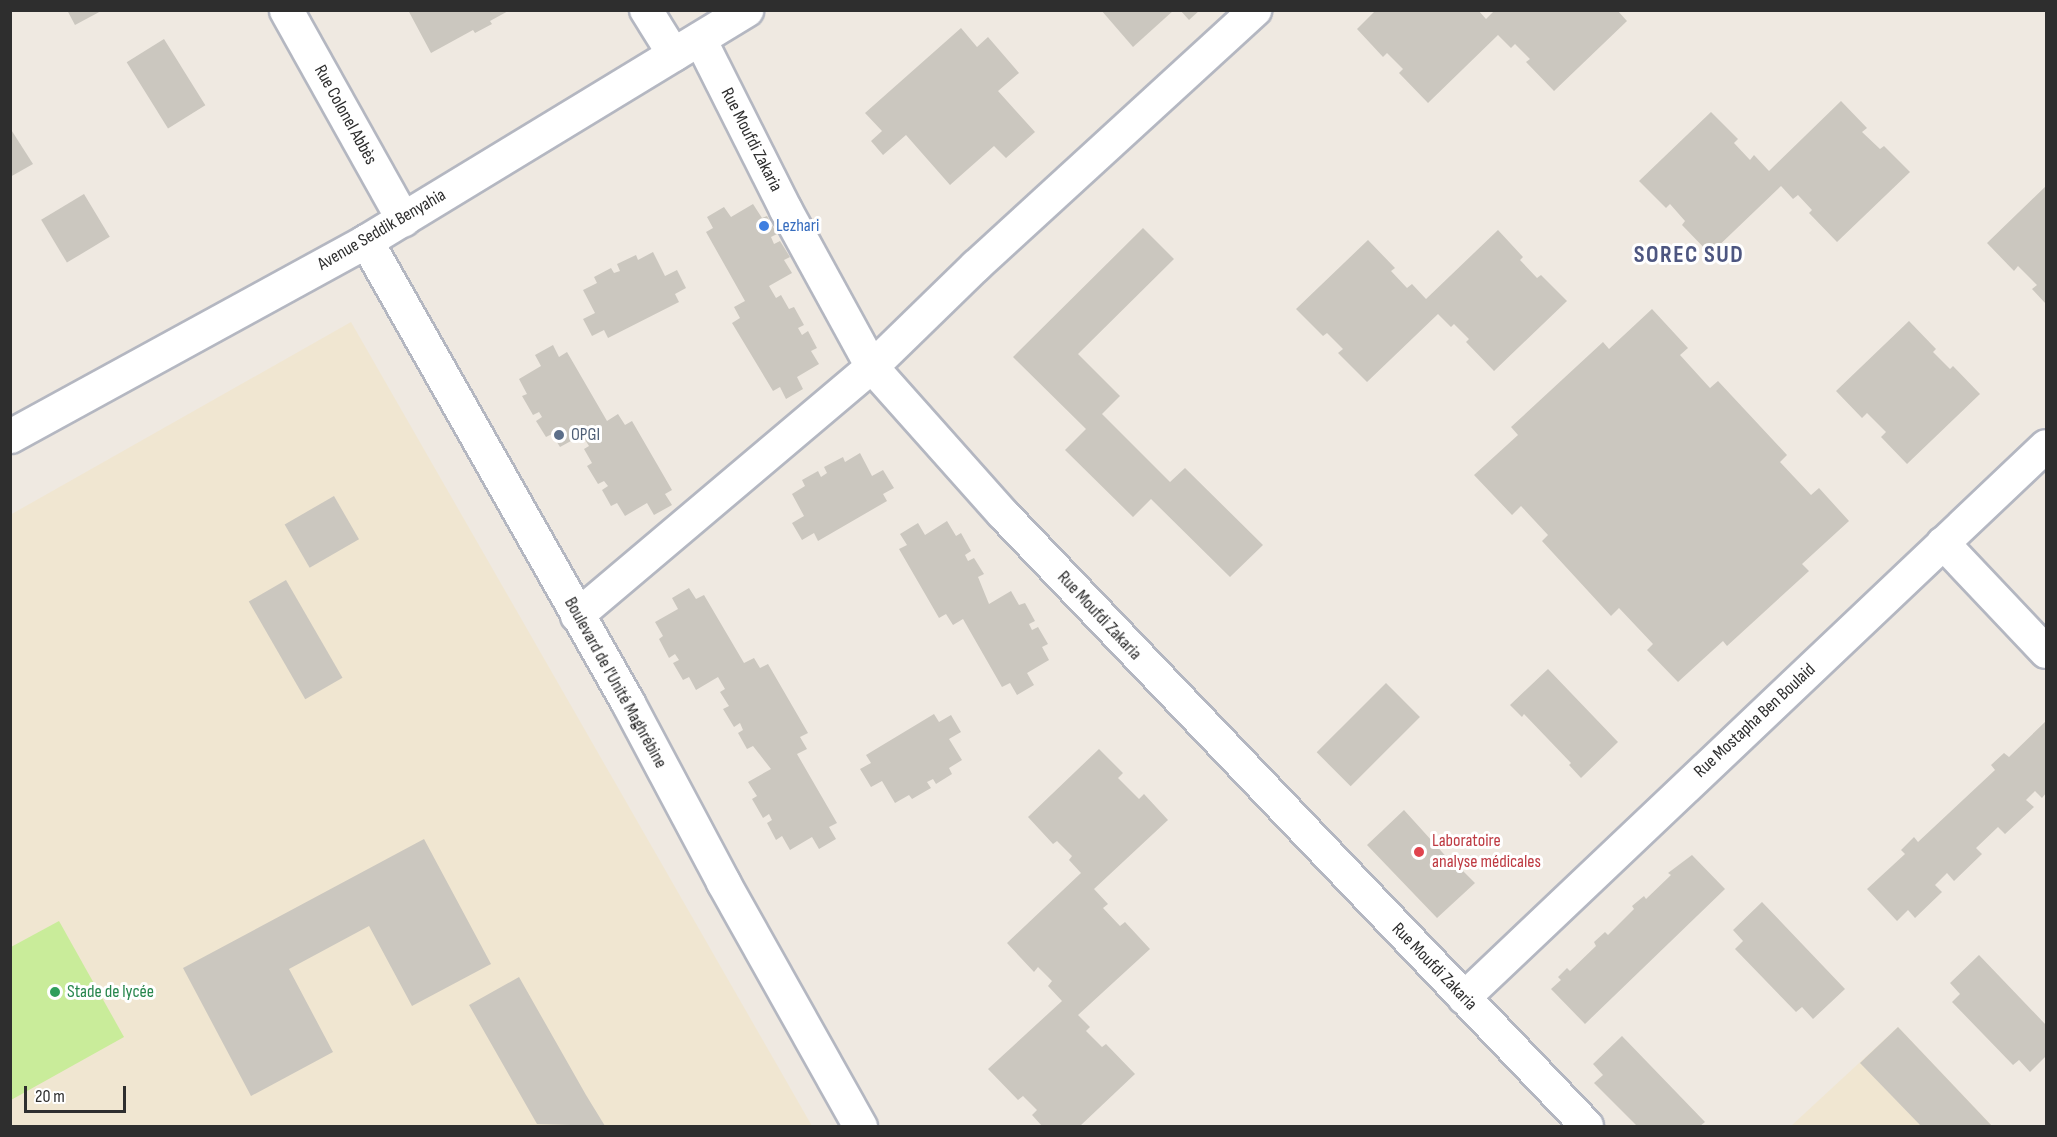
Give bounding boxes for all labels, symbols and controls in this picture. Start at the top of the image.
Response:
street label: Rue Colonel Abbès [309,61,381,169]
street label: Rue Moufdi Zakaria [716,84,786,196]
street label: Avenue Seddik Benyahia [314,185,450,275]
place label: Lezhari [776,215,819,237]
marker: Lezhari [757,219,771,233]
district label: SOREC SUD [1634,241,1744,269]
place label: OPGI [571,424,600,446]
marker: OPGI [552,428,566,442]
street label: Rue Moufdi Zakaria [1052,567,1146,665]
street label: Boulevard de l'Unité Maghrébine [559,594,671,772]
street label: Rue Mostapha Ben Boulaid [1690,659,1820,783]
place label: Laboratoire analyse médicales [1432,831,1541,874]
marker: Laboratoire analyse médicales [1410,843,1428,861]
street label: Rue Moufdi Zakaria [1387,919,1481,1015]
place label: Stade de lycée [67,981,154,1003]
marker: Stade de lycée [48,985,62,999]
scale bar [27,1074,129,1112]
text: 20 m [35,1086,65,1107]

